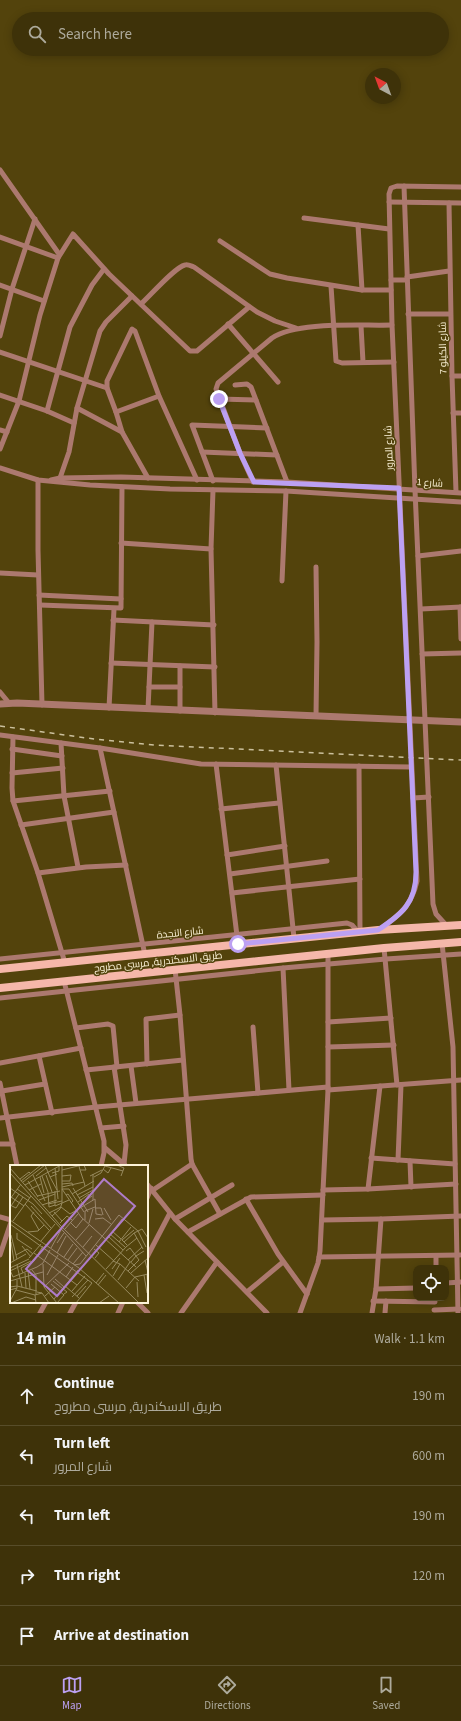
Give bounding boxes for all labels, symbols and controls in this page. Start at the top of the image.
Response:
search box [12,12,449,56]
icon: search [26,23,48,45]
text: Search here [58,24,132,45]
north arrow [365,68,401,104]
street label: شارع الكيلو 7 [436,322,450,374]
route end [210,390,228,408]
street label: شارع المرور [381,425,397,472]
street label: شارع 1 [416,475,444,491]
street label: شارع النجدة [156,924,204,942]
route start [229,935,247,953]
street label: طريق الاسكندرية, مرسى مطروح [93,948,223,976]
inset map [10,1165,148,1303]
map controls [413,1265,449,1301]
button: locate [413,1265,449,1301]
text: 14 min [16,1327,66,1351]
text: Walk · 1.1 km [374,1330,445,1348]
text: Continue [54,1373,114,1394]
icon: ahead [16,1385,38,1407]
text: 190 m [412,1387,445,1405]
text: طريق الاسكندرية, مرسى مطروح [54,1398,222,1416]
text: Turn left [54,1433,110,1454]
icon: left [16,1445,38,1467]
text: 600 m [412,1447,445,1465]
text: شارع المرور [54,1458,112,1476]
icon: left [16,1505,38,1527]
text: Turn left [54,1505,110,1526]
text: 190 m [412,1507,445,1525]
icon: right [16,1565,38,1587]
text: Turn right [54,1565,120,1586]
text: 120 m [412,1567,445,1585]
icon: arrive [16,1625,38,1647]
text: Arrive at destination [54,1625,189,1646]
tab: Map [61,1674,83,1713]
tab: Directions [204,1674,251,1713]
tab: Saved [372,1674,400,1713]

